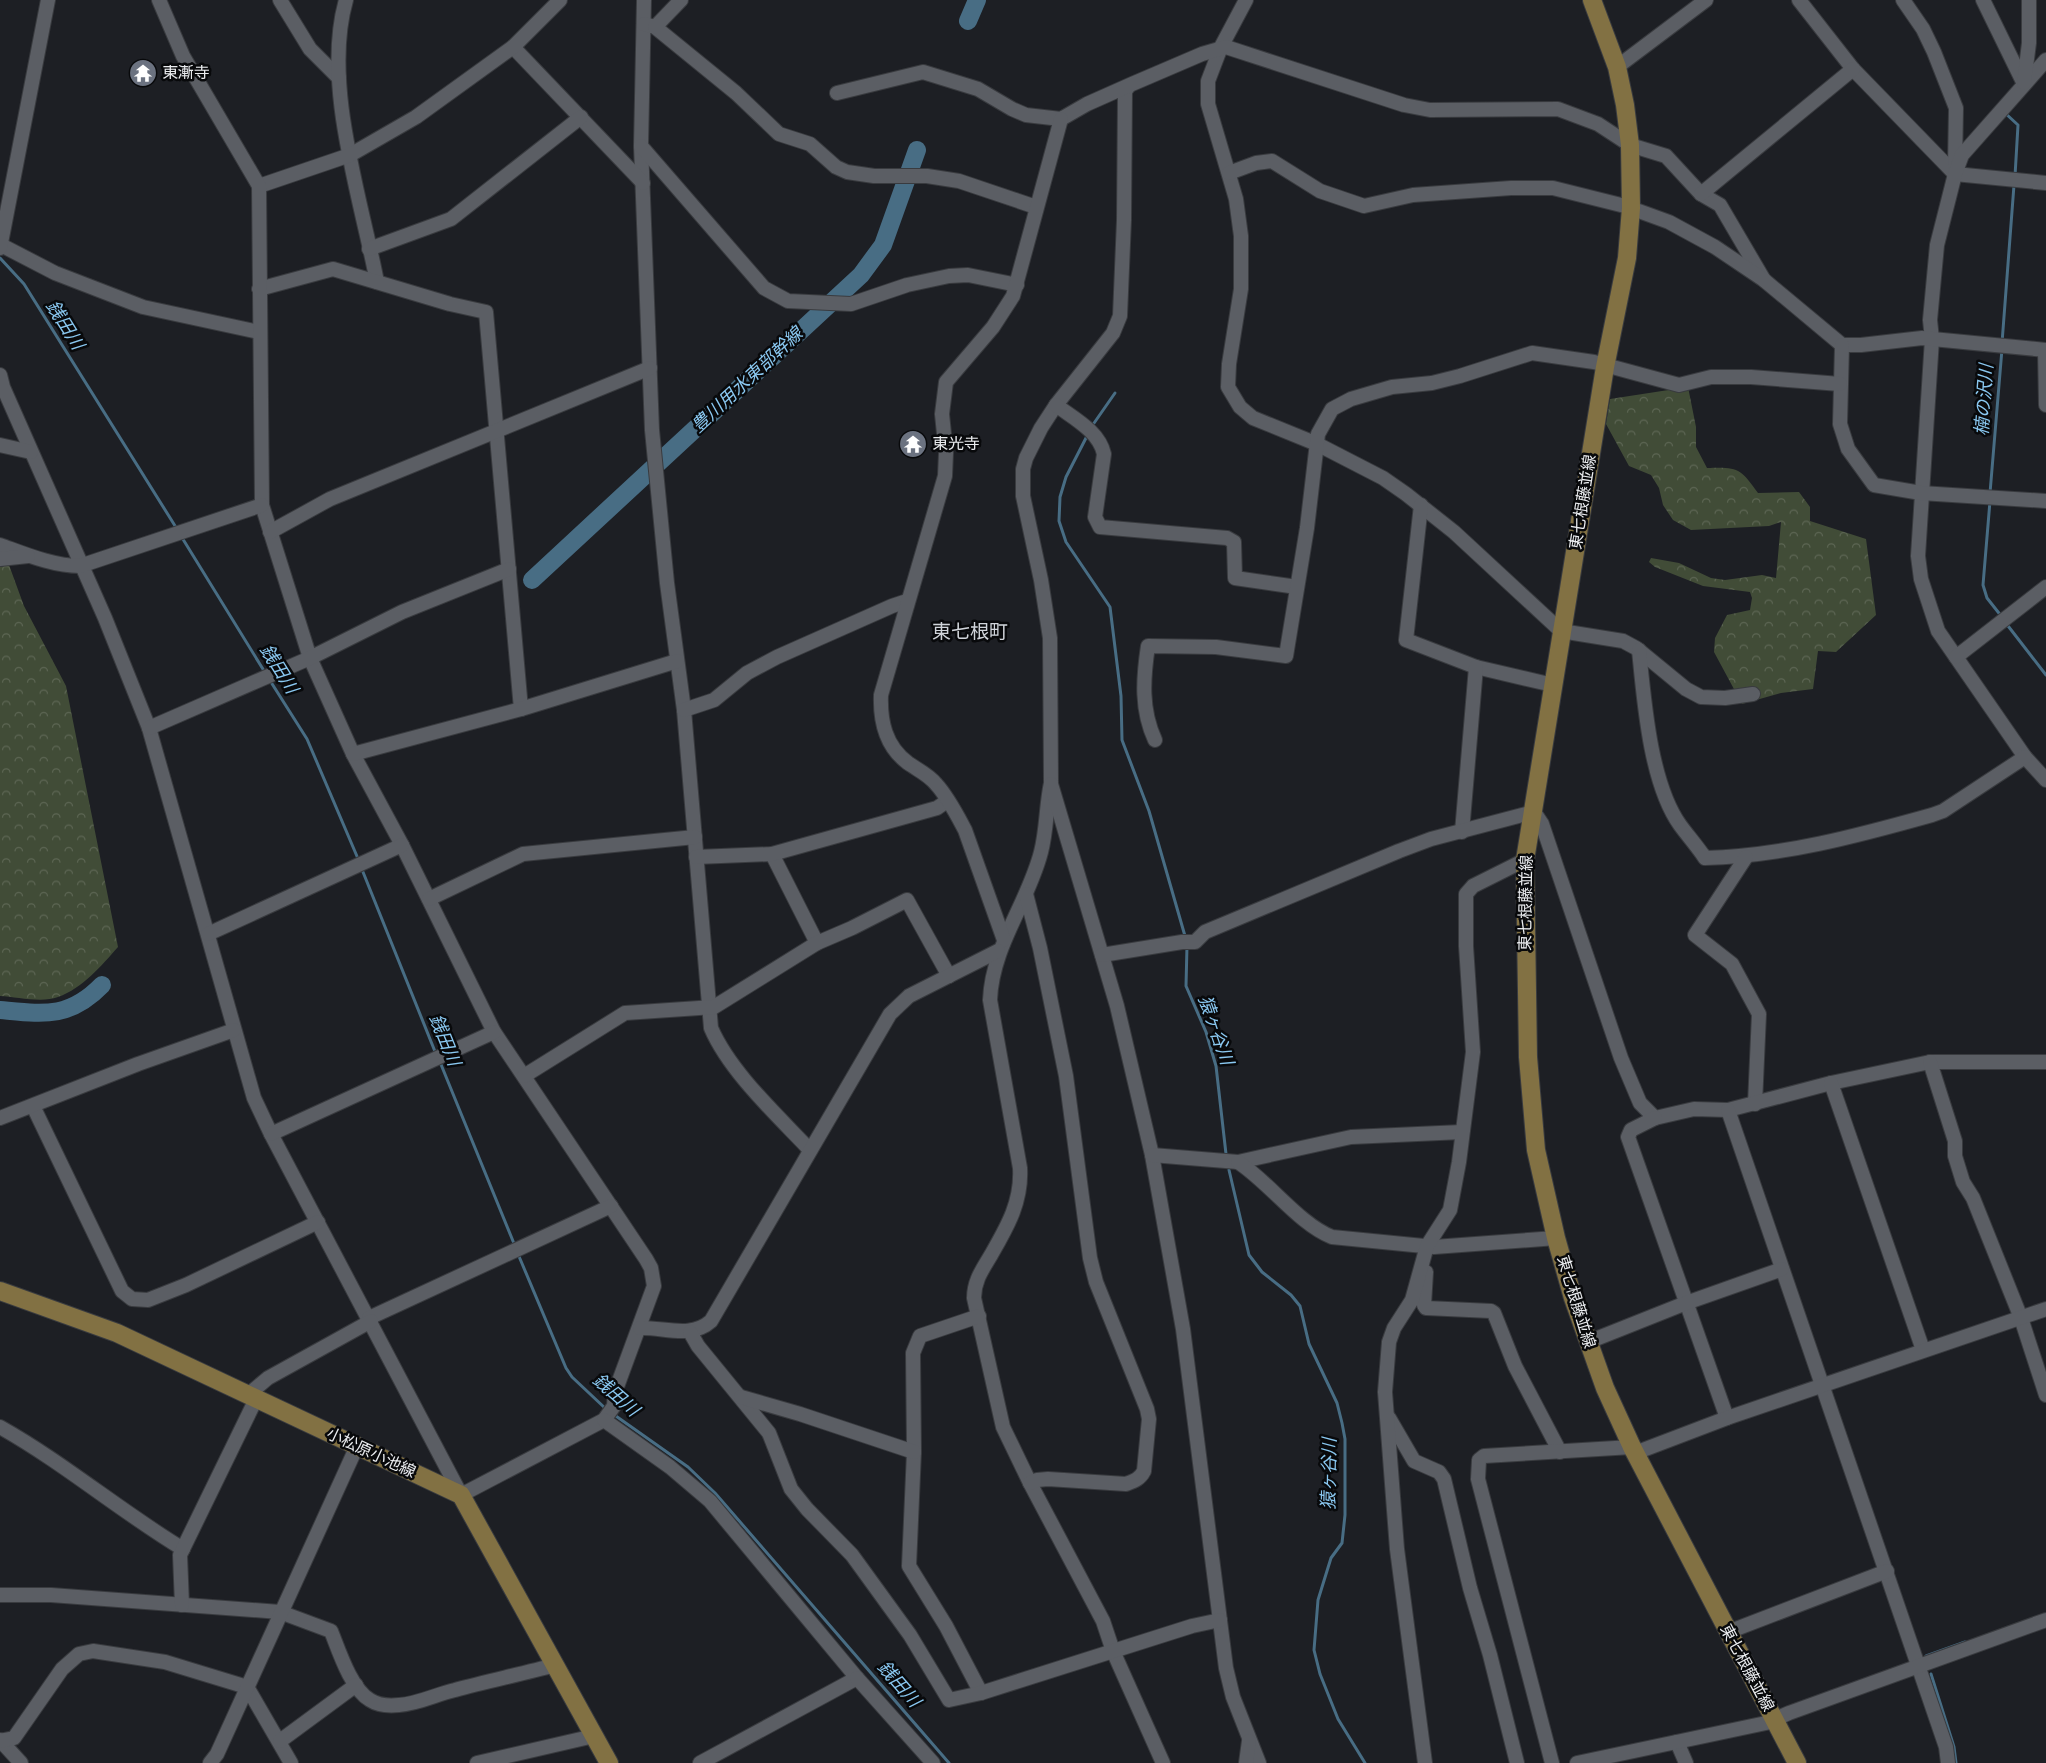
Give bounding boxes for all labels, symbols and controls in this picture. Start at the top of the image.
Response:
temple icon: 東漸寺 [128,58,158,88]
place label: 東漸寺 [162,63,210,83]
water label: 銭田川 [41,296,90,355]
water label: 豊川用水東部幹線 [687,321,809,437]
water label: 楠の沢川 [1971,361,1998,437]
temple icon: 東光寺 [898,429,928,459]
place label: 東光寺 [932,434,980,454]
street label: 東七根藤並線 [1566,453,1600,551]
district label: 東七根町 [932,621,1008,643]
water label: 銭田川 [255,640,304,699]
street label: 東七根藤並線 [1515,855,1537,951]
water label: 猿ヶ谷川 [1194,992,1239,1070]
water label: 銭田川 [425,1011,466,1071]
street label: 東七根藤並線 [1552,1253,1600,1351]
water label: 銭田川 [588,1369,645,1422]
street label: 小松原小池線 [323,1424,419,1482]
water label: 猿ヶ谷川 [1317,1436,1341,1510]
street label: 東七根藤並線 [1716,1621,1778,1715]
water label: 銭田川 [873,1656,926,1713]

